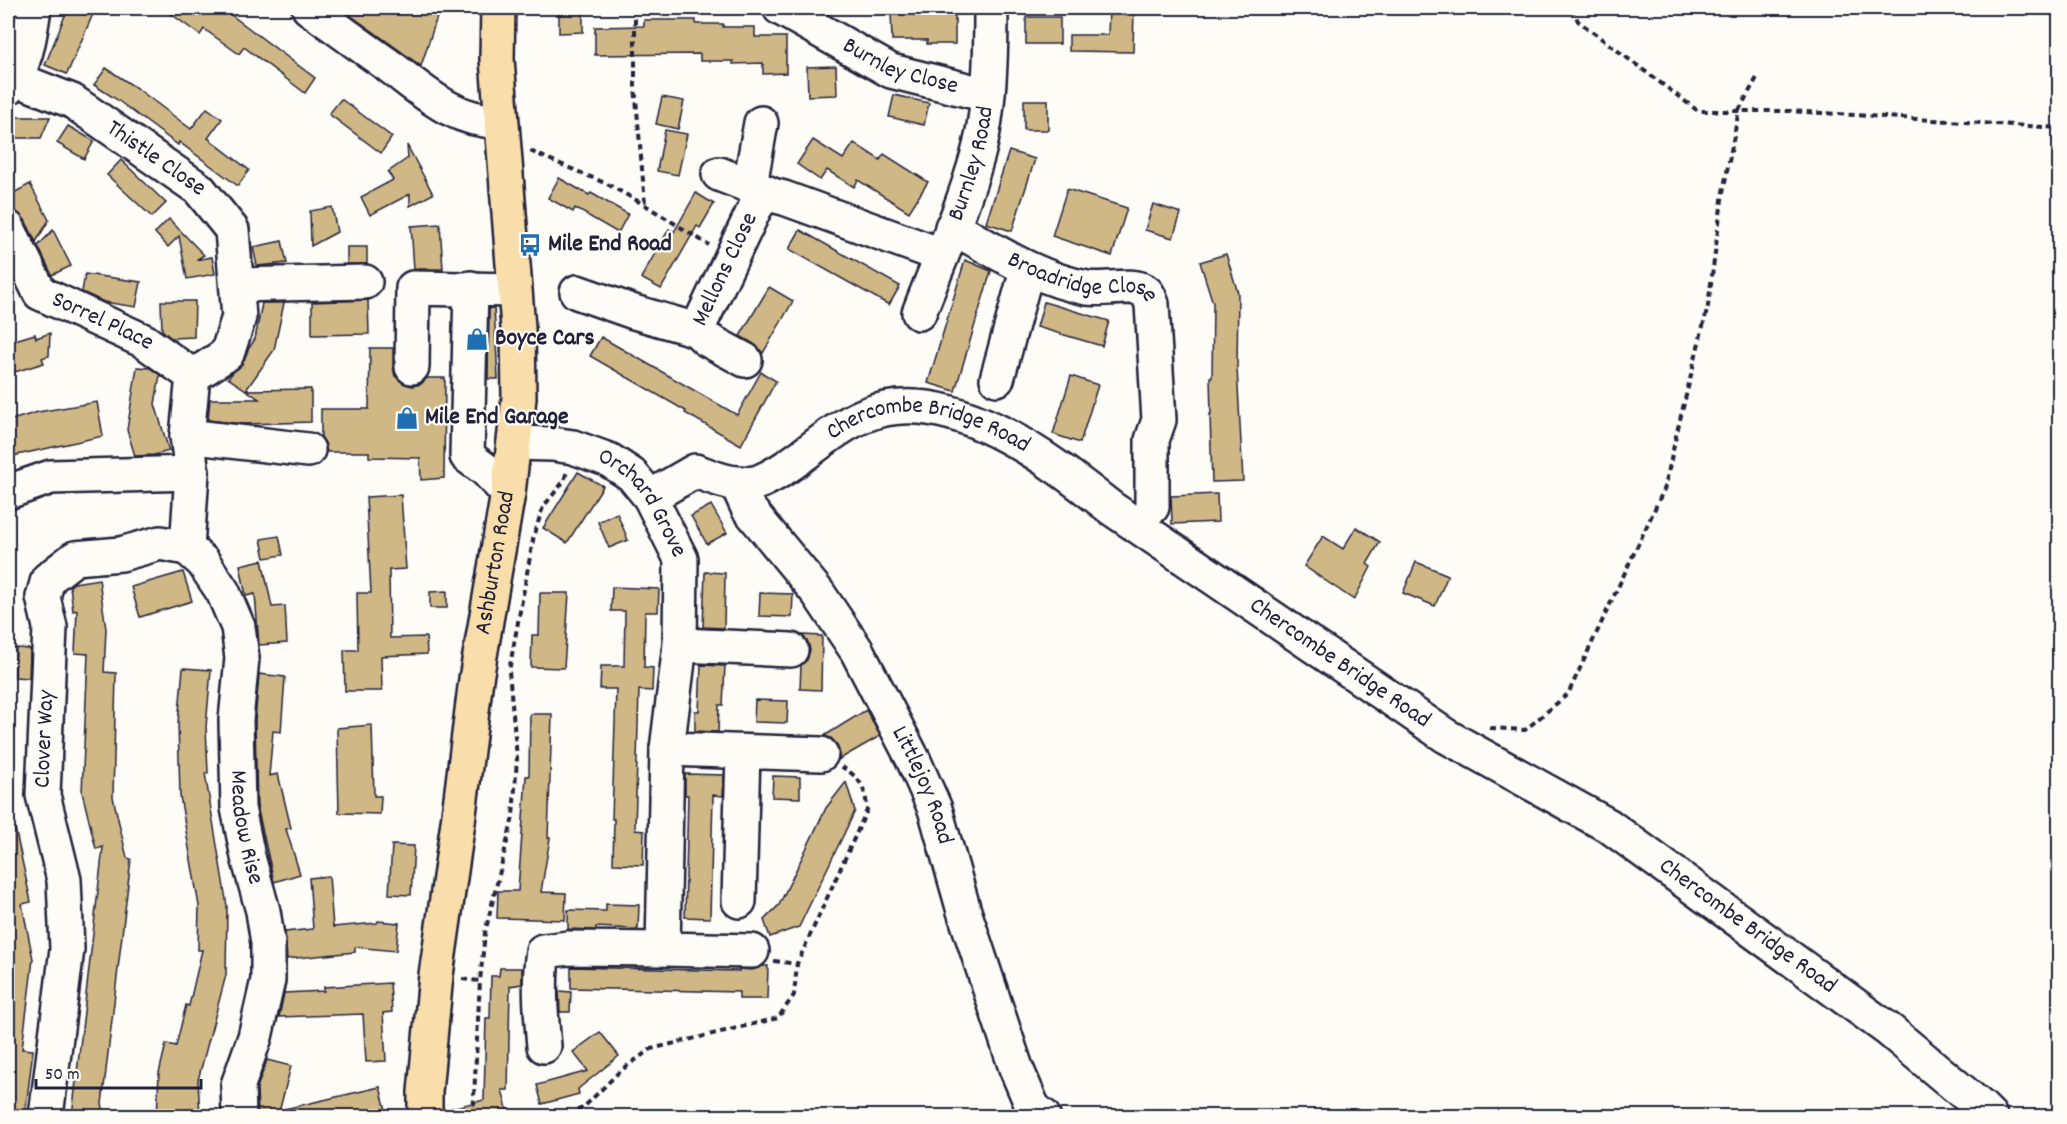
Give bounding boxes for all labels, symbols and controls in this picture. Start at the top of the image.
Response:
street label: Burnley Close [836,30,962,104]
street label: Burnley Road [940,104,1004,226]
street label: Thistle Close [99,112,213,206]
street label: Mellons Close [684,207,767,332]
place label: Mile End Road [548,228,672,262]
bus stop icon: Mile End Road [517,232,543,258]
street label: Broadridge Close [1001,244,1166,308]
street label: Sorrel Place [46,283,161,360]
place label: Boyce Cars [495,322,595,356]
shop icon: Boyce Cars [464,326,490,352]
text: Chercombe Bridge Road [820,390,1036,462]
place label: Mile End Garage [425,401,569,435]
shop icon: Mile End Garage [394,405,420,431]
street label: Chercombe Bridge Road [821,429,1035,469]
street label: Orchard Grove [593,440,695,564]
street label: Ashburton Road [467,489,525,637]
street label: Chercombe Bridge Road [1242,590,1437,738]
street label: Clover Way [26,688,64,789]
street label: Littlejoy Road [882,720,961,848]
street label: Meadow Rise [220,770,272,888]
street label: Chercombe Bridge Road [1651,850,1843,1003]
scale bar [36,1052,201,1090]
text: 50 m [45,1063,80,1088]

